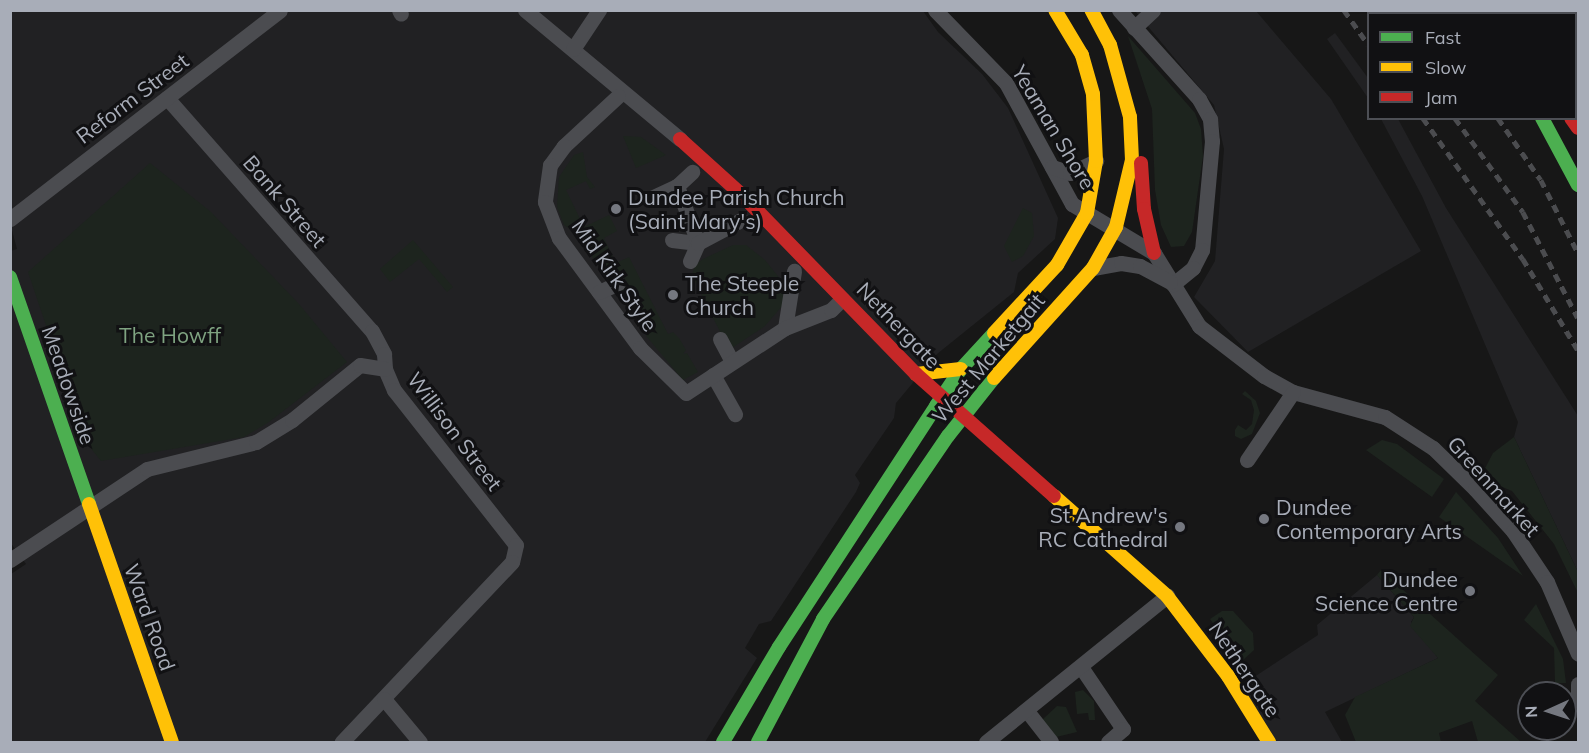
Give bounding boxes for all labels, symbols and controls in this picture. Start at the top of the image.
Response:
legend [1367,12,1577,120]
text: Fast [1425,26,1461,49]
street label: Reform Street [71,48,193,148]
text: Slow [1425,56,1466,79]
street label: Yeaman Shore [1007,60,1101,194]
text: Jam [1425,86,1458,109]
street label: Bank Street [238,150,332,252]
place label: Dundee Parish Church (Saint Mary's) [628,184,845,234]
marker: Dundee Parish Church (Saint Mary's) [609,202,623,216]
street label: Mid Kirk Style [567,214,663,336]
place label: The Steeple Church [685,270,799,320]
street label: Nethergate [852,277,946,373]
marker: The Steeple Church [666,288,680,302]
street label: West Marketgait [926,288,1050,428]
street label: Meadowside [37,322,101,448]
park label: The Howff [119,322,221,348]
street label: Willison Street [402,367,508,495]
street label: Greenmarket [1442,431,1546,541]
place label: Dundee Contemporary Arts [1276,494,1462,544]
place label: St Andrew's RC Cathedral [1038,502,1168,552]
marker: Dundee Contemporary Arts [1257,512,1271,526]
marker: St Andrew's RC Cathedral [1173,520,1187,534]
street label: Ward Road [119,560,181,674]
place label: Dundee Science Centre [1315,566,1458,616]
marker: Dundee Science Centre [1463,584,1477,598]
street label: Nethergate [1204,617,1286,721]
north arrow [1517,681,1577,741]
text: N [1521,705,1541,718]

